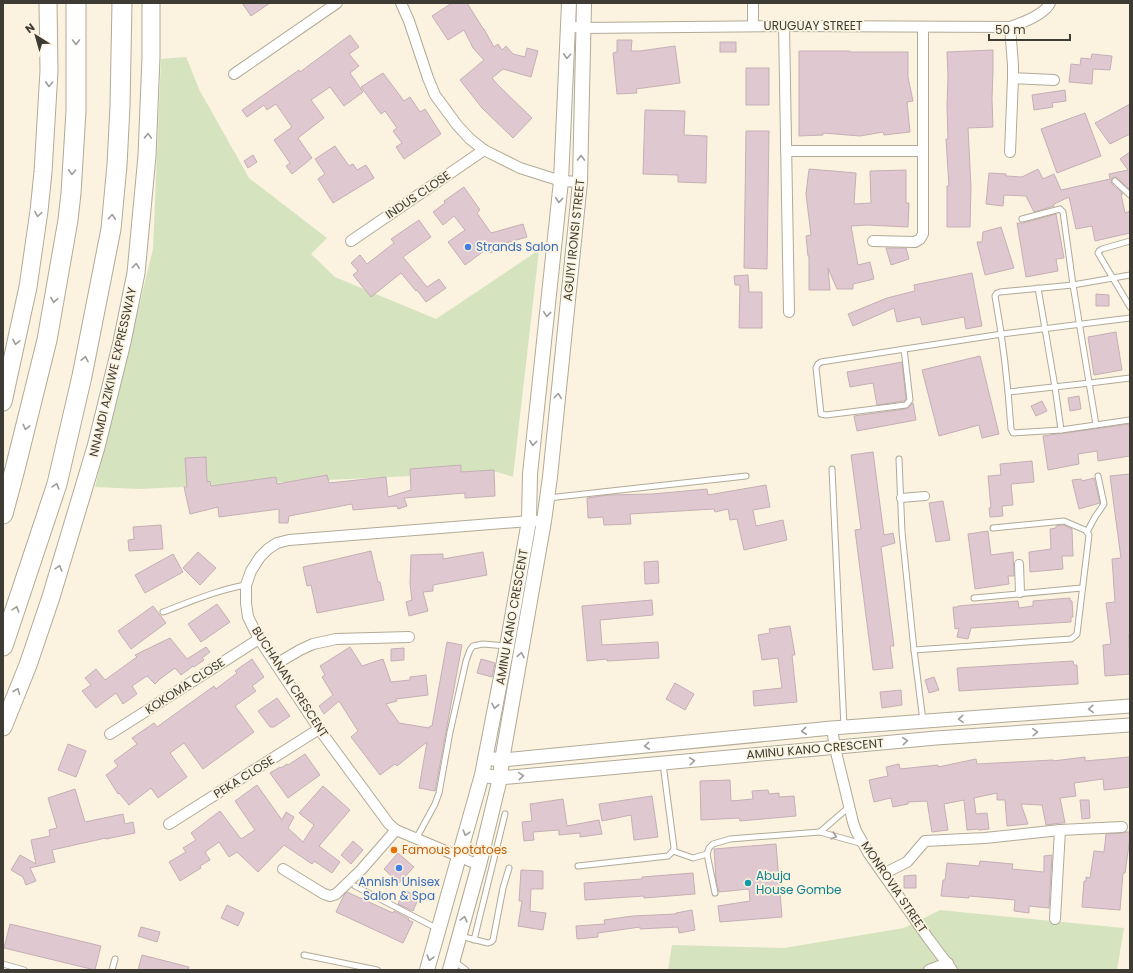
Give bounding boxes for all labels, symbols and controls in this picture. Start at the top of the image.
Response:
north arrow [16,16,56,56]
scale bar [989,16,1070,42]
street label: URUGUAY STREET [764,17,863,34]
text: N [22,19,38,37]
text: 50 m [995,21,1026,38]
one-way arrow [72,39,80,45]
one-way arrow [562,53,571,59]
one-way arrow [44,81,53,87]
one-way arrow [144,133,152,139]
one-way arrow [577,155,585,161]
street label: INDUS CLOSE [382,166,454,223]
one-way arrow [68,169,77,175]
street label: AGUIYI IRONSI STREET [559,178,588,302]
one-way arrow [554,197,563,203]
one-way arrow [34,210,43,217]
one-way arrow [107,214,116,220]
place label: Strands Salon [476,238,559,255]
marker: Strands Salon [463,242,473,252]
one-way arrow [132,263,141,269]
street label: NNAMDI AZIKIWE EXPRESSWAY [85,285,140,458]
one-way arrow [50,297,59,304]
one-way arrow [542,311,551,317]
one-way arrow [13,338,21,345]
one-way arrow [81,356,89,362]
one-way arrow [553,393,562,399]
one-way arrow [22,424,30,430]
one-way arrow [529,440,538,446]
one-way arrow [51,482,60,489]
street label: AMINU KANO CRESCENT [491,547,532,686]
one-way arrow [54,565,63,572]
one-way arrow [11,606,20,613]
street label: BUCHANAN CRESCENT [248,623,333,741]
one-way arrow [516,652,524,658]
street label: KOKOMA CLOSE [142,653,228,718]
one-way arrow [13,687,21,694]
one-way arrow [492,703,500,709]
one-way arrow [1088,704,1094,713]
one-way arrow [958,714,965,723]
one-way arrow [801,726,807,735]
one-way arrow [1032,727,1038,736]
street label: AMINU KANO CRESCENT [746,734,885,763]
one-way arrow [902,737,908,746]
one-way arrow [644,741,650,750]
street label: PEKA CLOSE [210,751,277,802]
one-way arrow [689,756,695,765]
one-way arrow [518,772,524,781]
one-way arrow [462,829,471,836]
one-way arrow [831,831,838,840]
street label: MONROVIA STREET [857,838,932,936]
place label: Famous potatoes [402,841,507,858]
marker: Famous potatoes [389,845,399,855]
marker: Annish Unisex Salon & Spa [394,863,404,873]
place label: Abuja House Gombe [756,867,842,898]
place label: Annish Unisex Salon & Spa [358,873,440,904]
marker: Abuja House Gombe [743,878,753,888]
one-way arrow [459,916,468,923]
one-way arrow [426,954,435,961]

